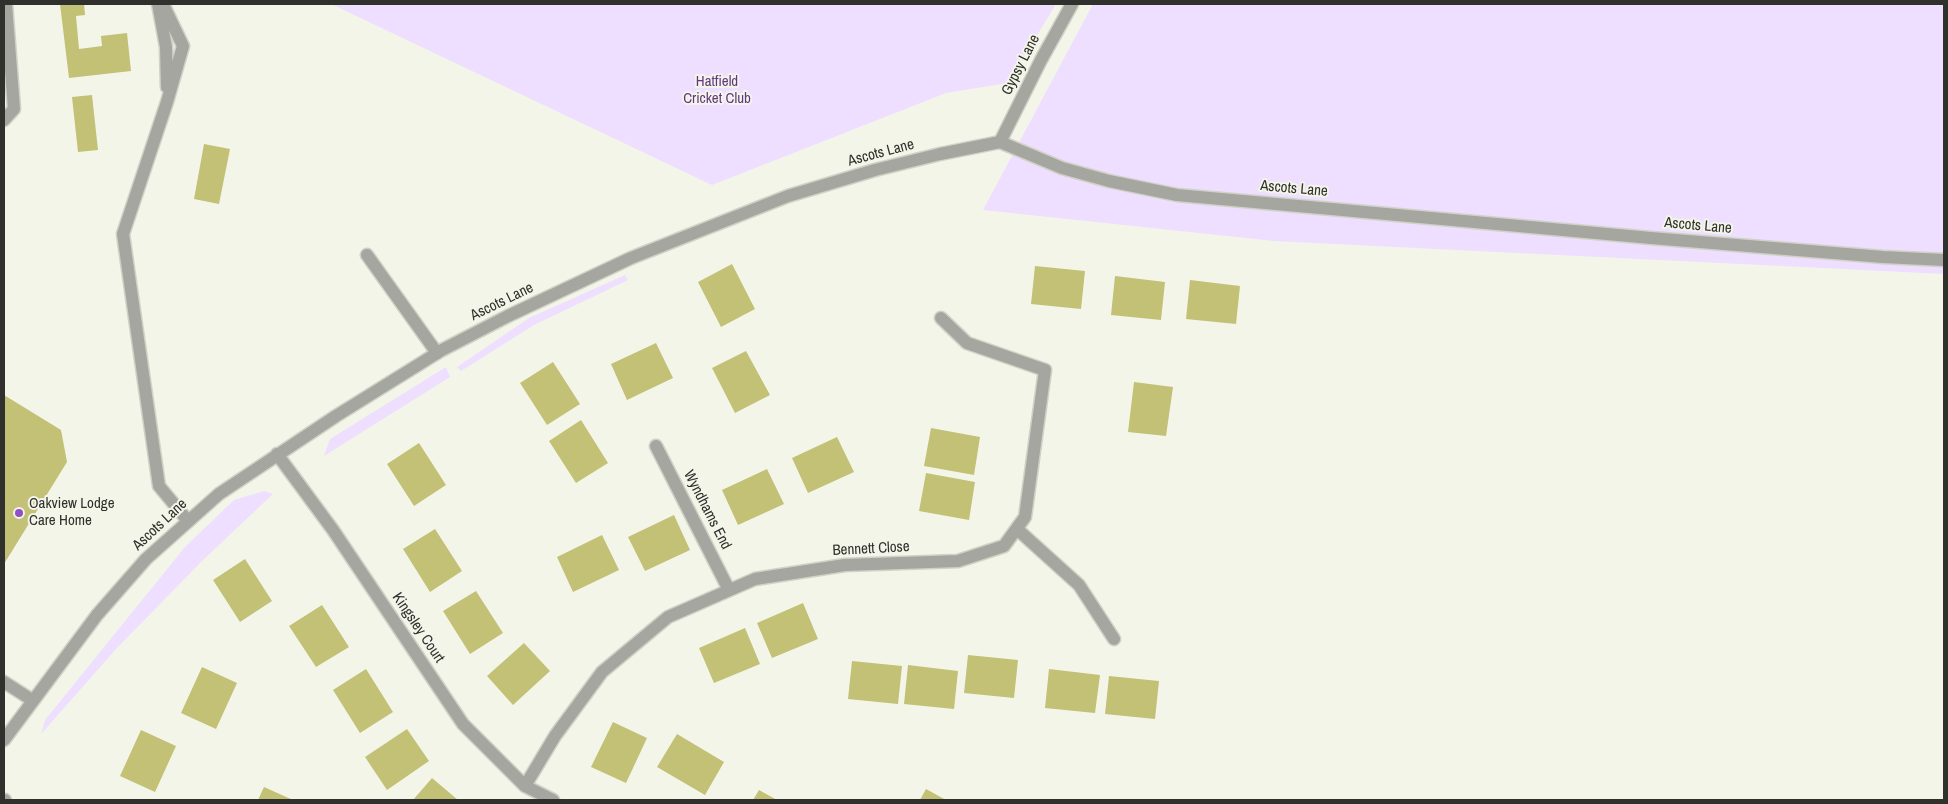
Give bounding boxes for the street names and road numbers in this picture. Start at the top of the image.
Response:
street label: Gypsy Lane [998,32,1044,98]
street label: Ascots Lane [846,136,916,170]
street label: Ascots Lane [1259,177,1329,201]
street label: Ascots Lane [1663,214,1733,238]
street label: Ascots Lane [468,279,536,325]
street label: Wyndhams End [679,467,735,553]
street label: Ascots Lane [129,495,191,555]
street label: Bennett Close [832,538,910,560]
street label: Kingsley Court [388,590,448,666]

